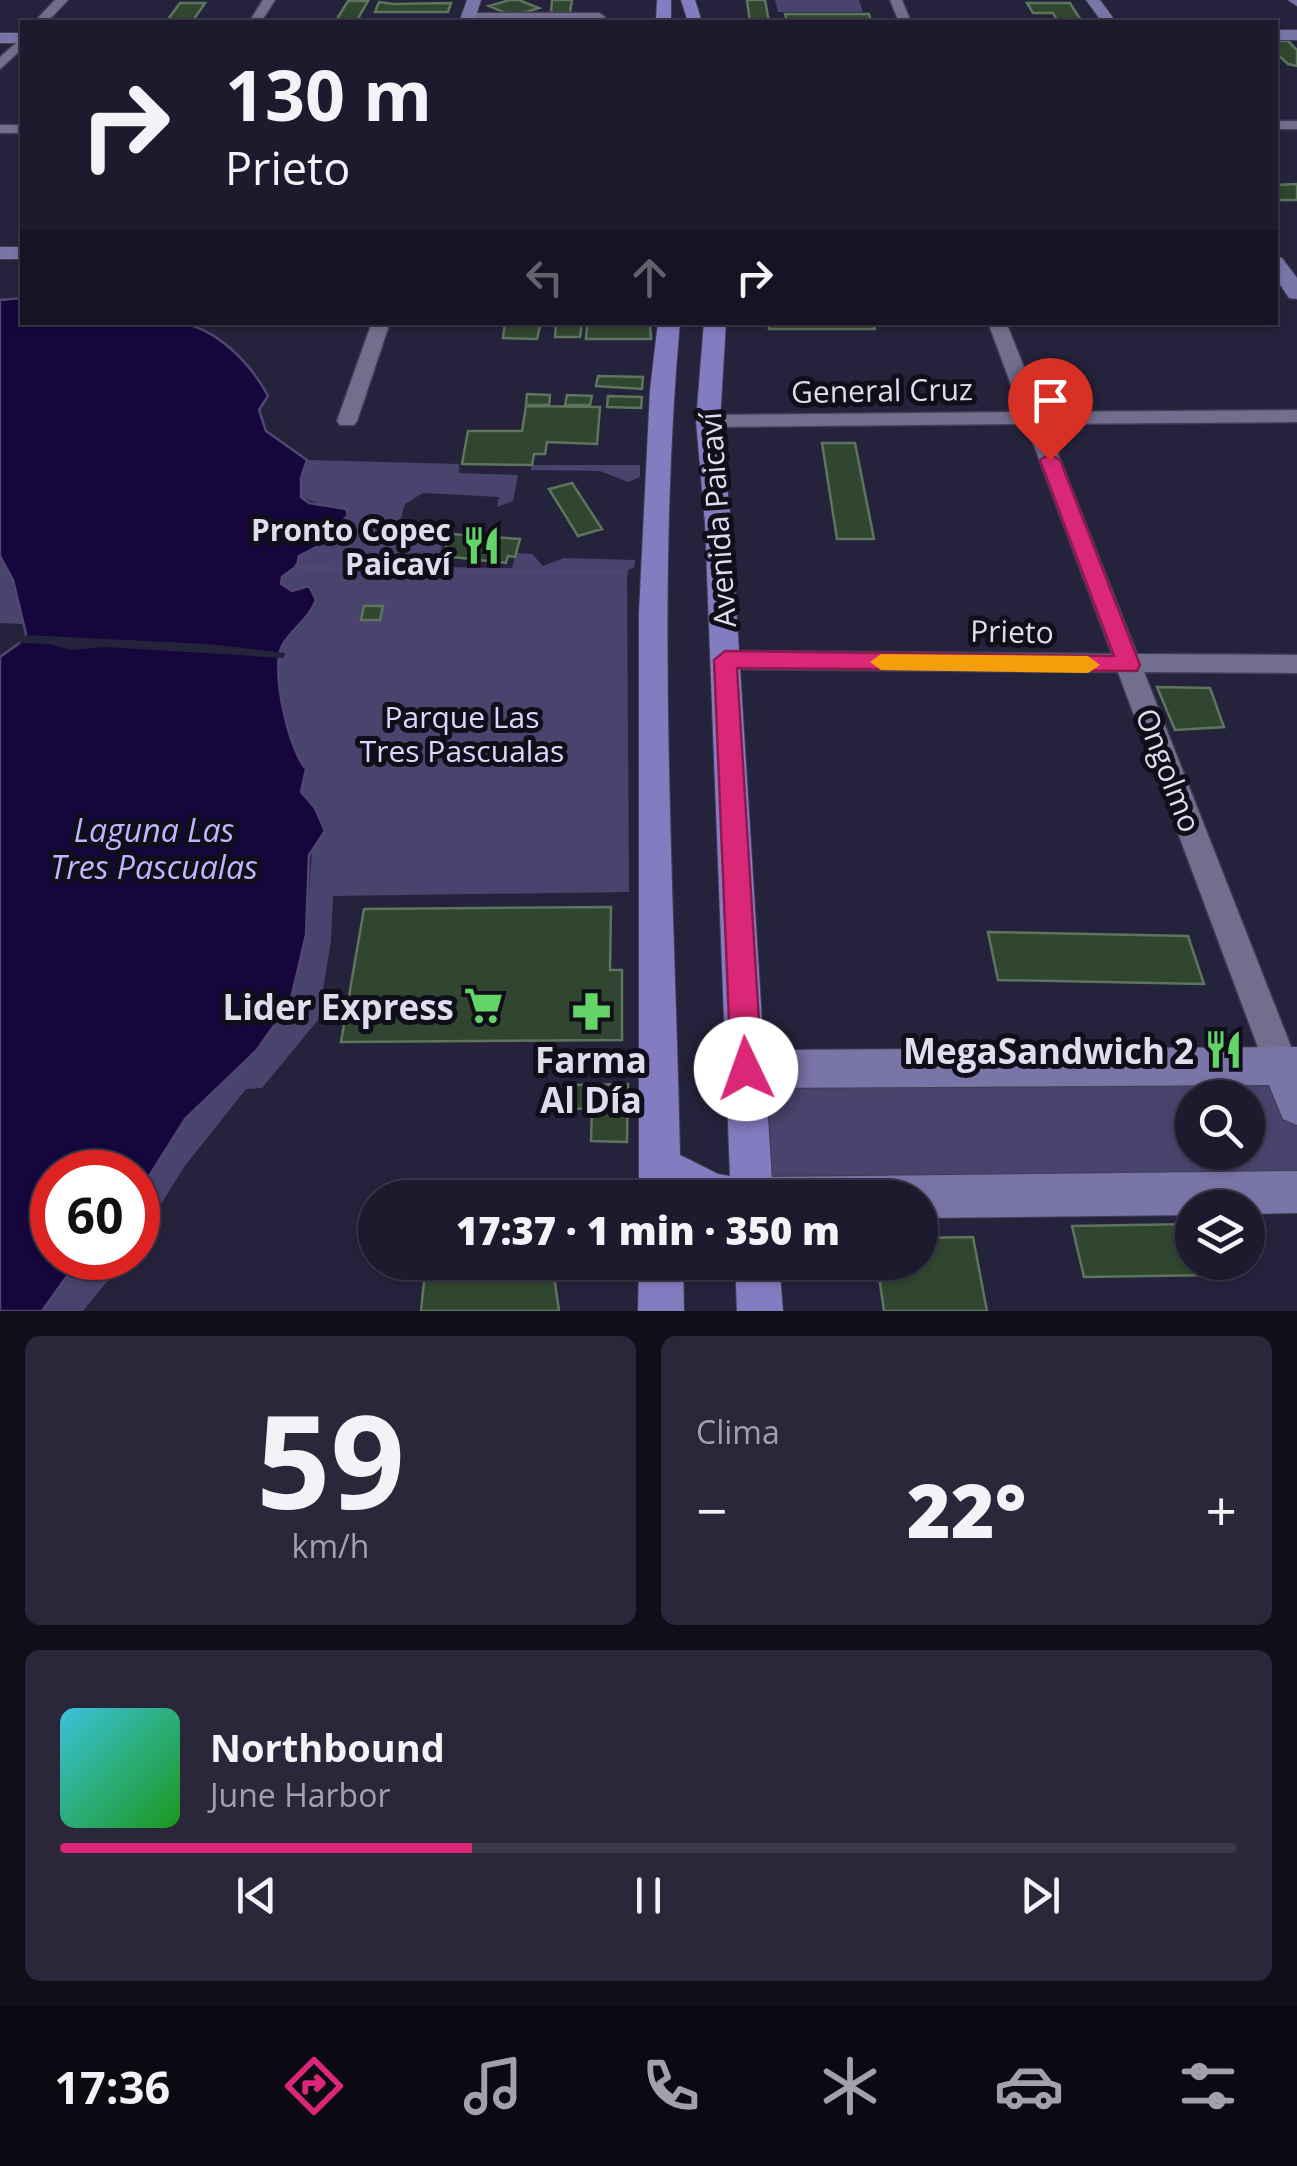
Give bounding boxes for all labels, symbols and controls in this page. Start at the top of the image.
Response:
text: 130 m [225,46,432,142]
icon: right [60,60,190,190]
text: Prieto [225,137,350,198]
icon: left [517,250,572,305]
icon: ahead [622,250,677,305]
icon: right [727,250,782,305]
pin [1008,358,1093,461]
street label: General Cruz [791,368,973,412]
icon: arrive [1023,373,1078,428]
street label: Avenida Paicaví [689,410,745,629]
place label: Pronto Copec Paicaví [251,509,453,584]
restaurant icon: Pronto Copec Paicaví [460,525,502,567]
street label: Prieto [970,610,1054,652]
park label: Parque Las Tres Pascualas [360,696,564,771]
street label: Ongolmo [1127,702,1211,838]
water label: Laguna Las Tres Pascualas [50,808,258,888]
place label: Lider Express [222,983,454,1030]
supermarket icon: Lider Express [463,985,505,1027]
pharmacy icon: Farma Al Día [570,991,612,1033]
position arrow [694,1017,798,1121]
place label: MegaSandwich 2 [903,1027,1194,1074]
restaurant icon: MegaSandwich 2 [1203,1029,1245,1071]
place label: Farma Al Día [535,1036,647,1123]
map controls [1175,1080,1265,1280]
button: search [1175,1080,1265,1170]
speed limit sign: 60 [30,1150,160,1280]
button: layers [1175,1190,1265,1280]
text: 17:37 · 1 min · 350 m [456,1204,840,1256]
text: 59 [256,1370,405,1547]
text: Clima [696,1410,780,1453]
text: 22° [907,1458,1026,1560]
text: − [696,1472,727,1547]
text: + [1206,1472,1237,1547]
text: km/h [292,1524,369,1567]
text: Northbound [210,1721,445,1773]
text: June Harbor [210,1773,390,1816]
icon: previous [229,1868,284,1923]
icon: pause [621,1868,676,1923]
icon: next [1013,1868,1068,1923]
icon: directions [279,2051,349,2121]
icon: music [458,2051,528,2121]
icon: phone [636,2051,706,2121]
icon: climate [815,2051,885,2121]
icon: car [994,2051,1064,2121]
icon: filters [1173,2051,1243,2121]
text: 17:36 [54,2056,170,2117]

